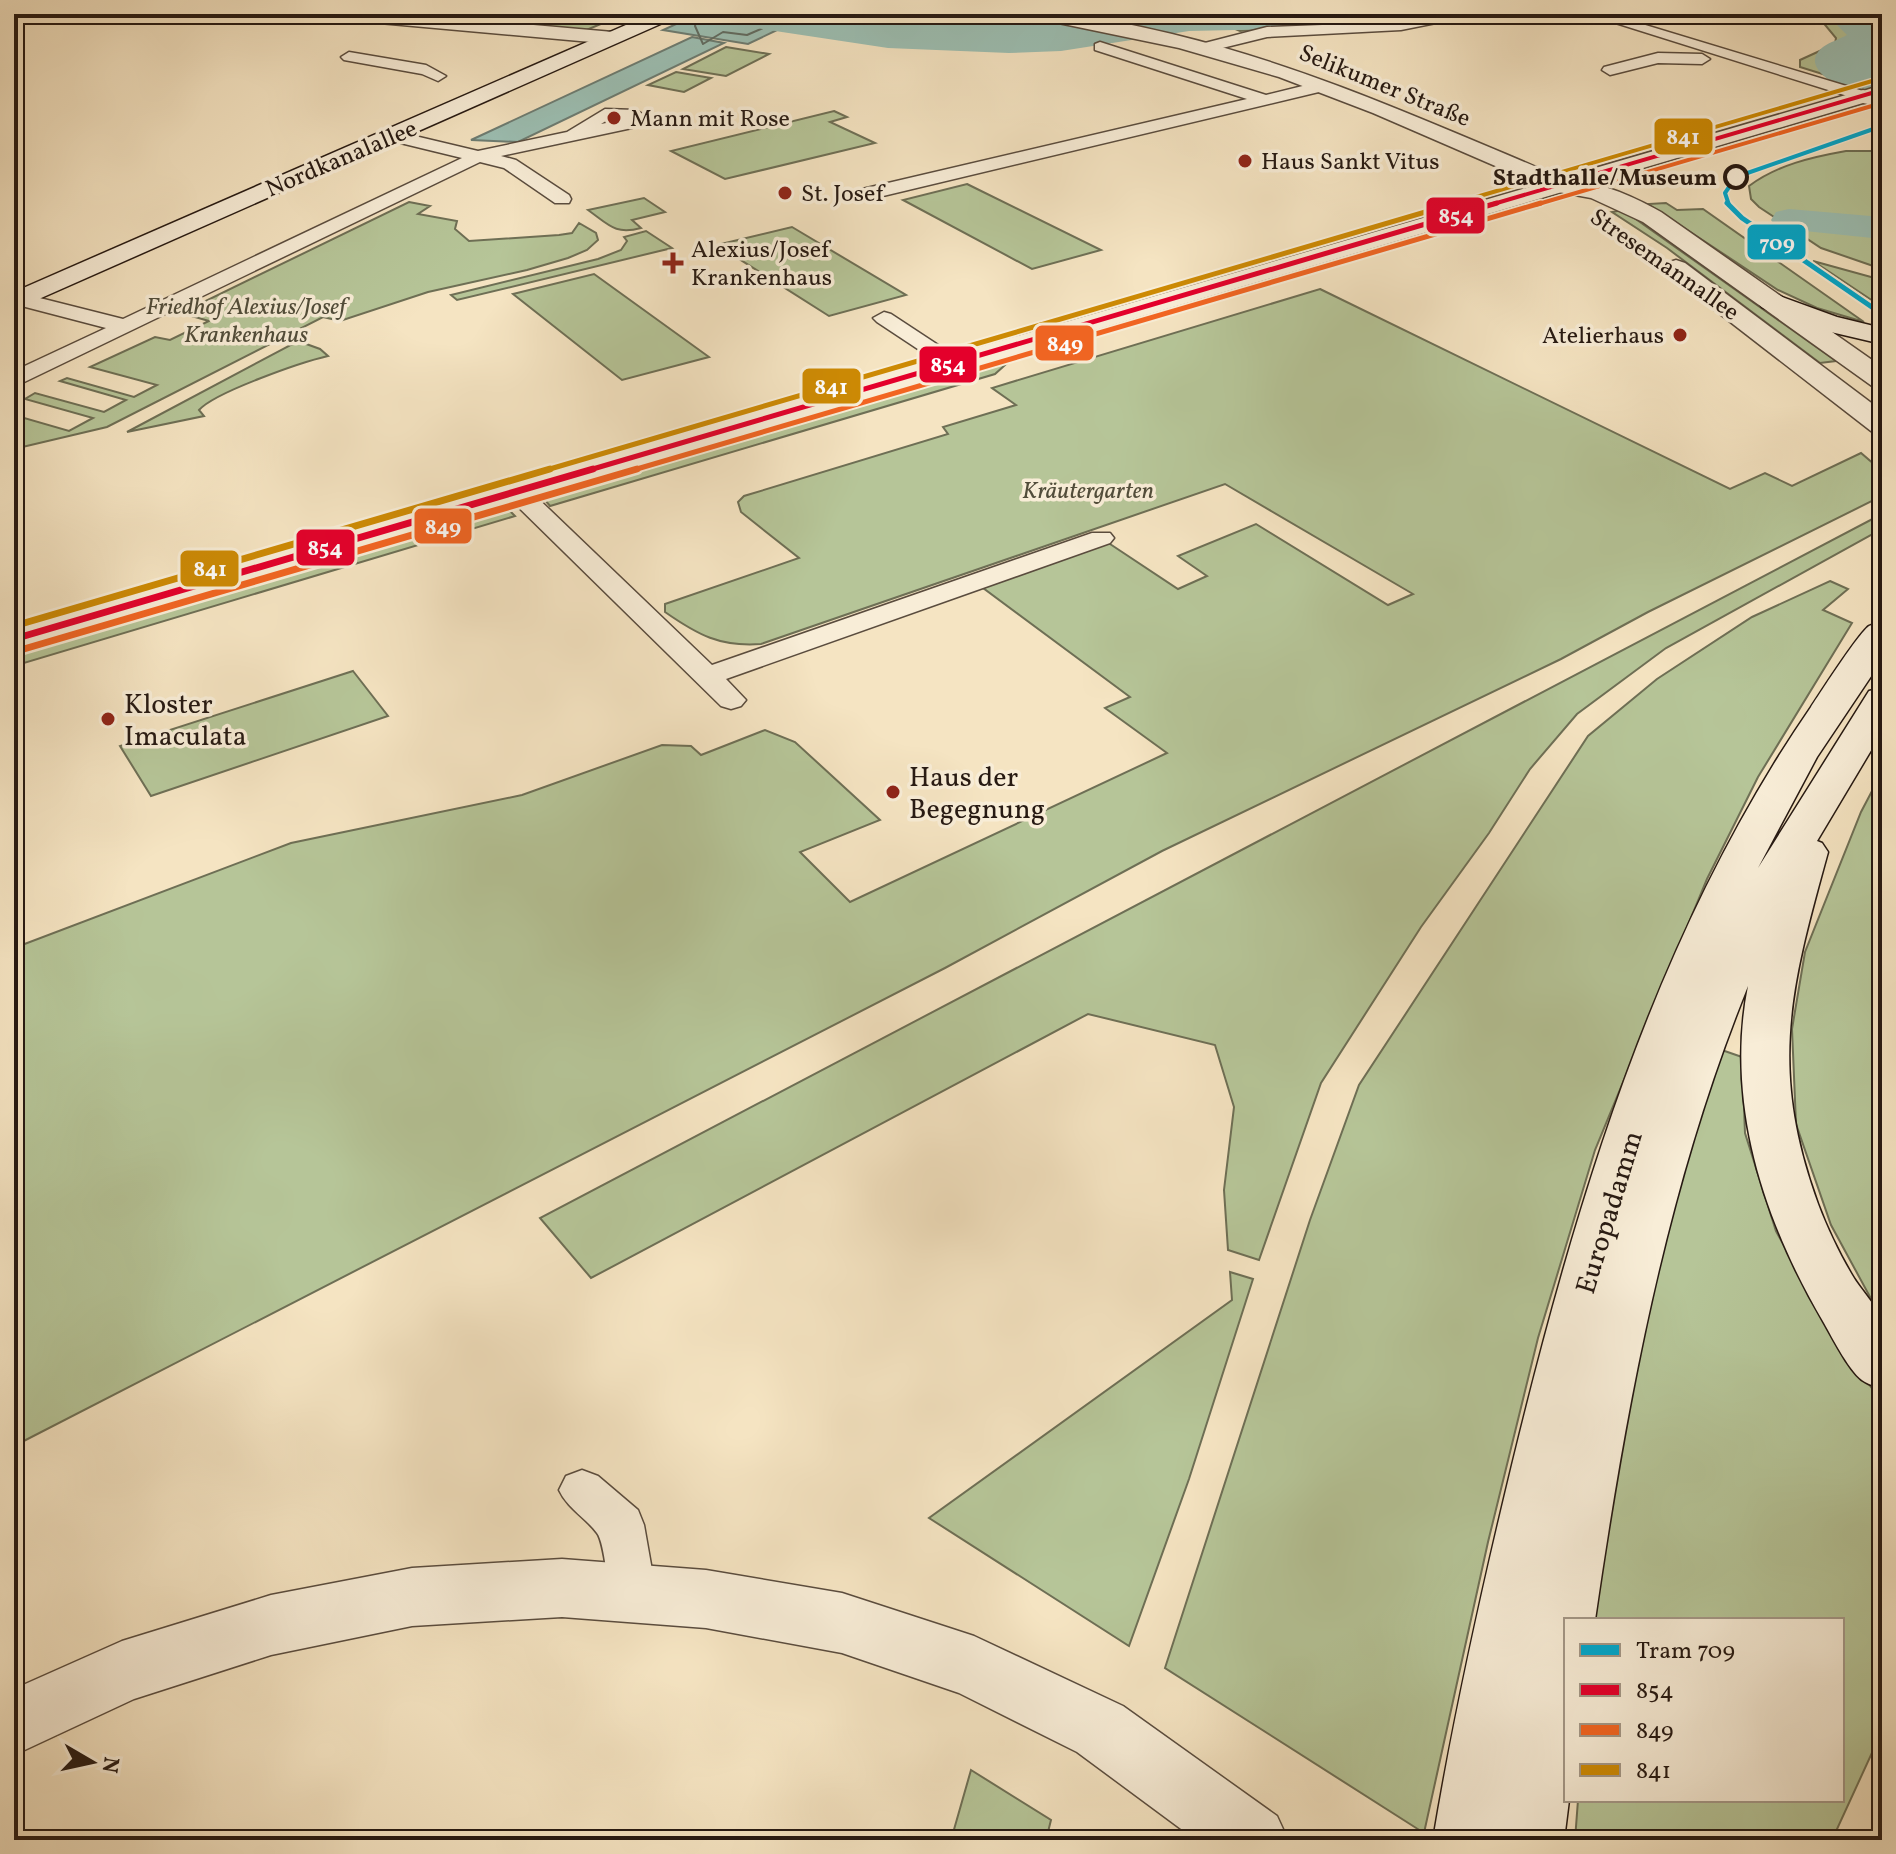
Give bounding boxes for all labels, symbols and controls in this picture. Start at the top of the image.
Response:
street label: Selikumer Straße [1293,37,1475,137]
place label: Mann mit Rose [630,103,790,137]
marker: Mann mit Rose [605,109,623,127]
street label: Nordkanalallee [261,113,423,207]
line badge: 841 [1653,117,1714,156]
text: 841 [1666,123,1700,154]
place label: Haus Sankt Vitus [1261,146,1439,180]
marker: Haus Sankt Vitus [1236,152,1254,170]
place label: Stadthalle/Museum [1493,162,1717,196]
marker: Stadthalle/Museum [1724,165,1748,189]
place label: St. Josef [801,178,886,212]
marker: St. Josef [776,184,794,202]
line badge: 854 [1425,196,1486,235]
street label: Stresemannallee [1582,201,1746,330]
text: 854 [1438,202,1474,233]
line badge: 709 [1746,223,1807,261]
text: 709 [1759,229,1795,260]
place label: Alexius/Josef Krankenhaus [691,234,832,296]
marker: Alexius/Josef Krankenhaus [662,252,684,274]
park label: Friedhof Alexius/Josef Krankenhaus [146,291,351,353]
place label: Atelierhaus [1542,320,1664,354]
line badge: 849 [1034,324,1095,362]
marker: Atelierhaus [1671,326,1689,344]
text: 849 [1047,330,1083,361]
line badge: 854 [918,345,978,384]
text: 854 [930,351,966,382]
line badge: 841 [801,367,862,405]
text: 841 [814,373,848,404]
park label: Kräutergarten [1022,475,1154,509]
line badge: 849 [413,507,473,545]
text: 849 [425,513,461,544]
line badge: 854 [295,528,356,567]
text: 854 [307,534,343,565]
line badge: 841 [179,549,240,588]
text: 841 [193,555,227,586]
place label: Kloster Imaculata [124,686,247,757]
marker: Kloster Imaculata [99,710,117,728]
place label: Haus der Begegnung [909,759,1045,830]
marker: Haus der Begegnung [884,783,902,801]
street label: Europadamm [1567,1126,1654,1299]
legend [1564,1618,1844,1802]
text: Tram 709 [1636,1635,1735,1669]
text: 854 [1636,1675,1674,1709]
text: 849 [1636,1715,1674,1749]
north arrow [52,1722,132,1802]
text: N [93,1754,126,1775]
text: 841 [1636,1755,1671,1789]

